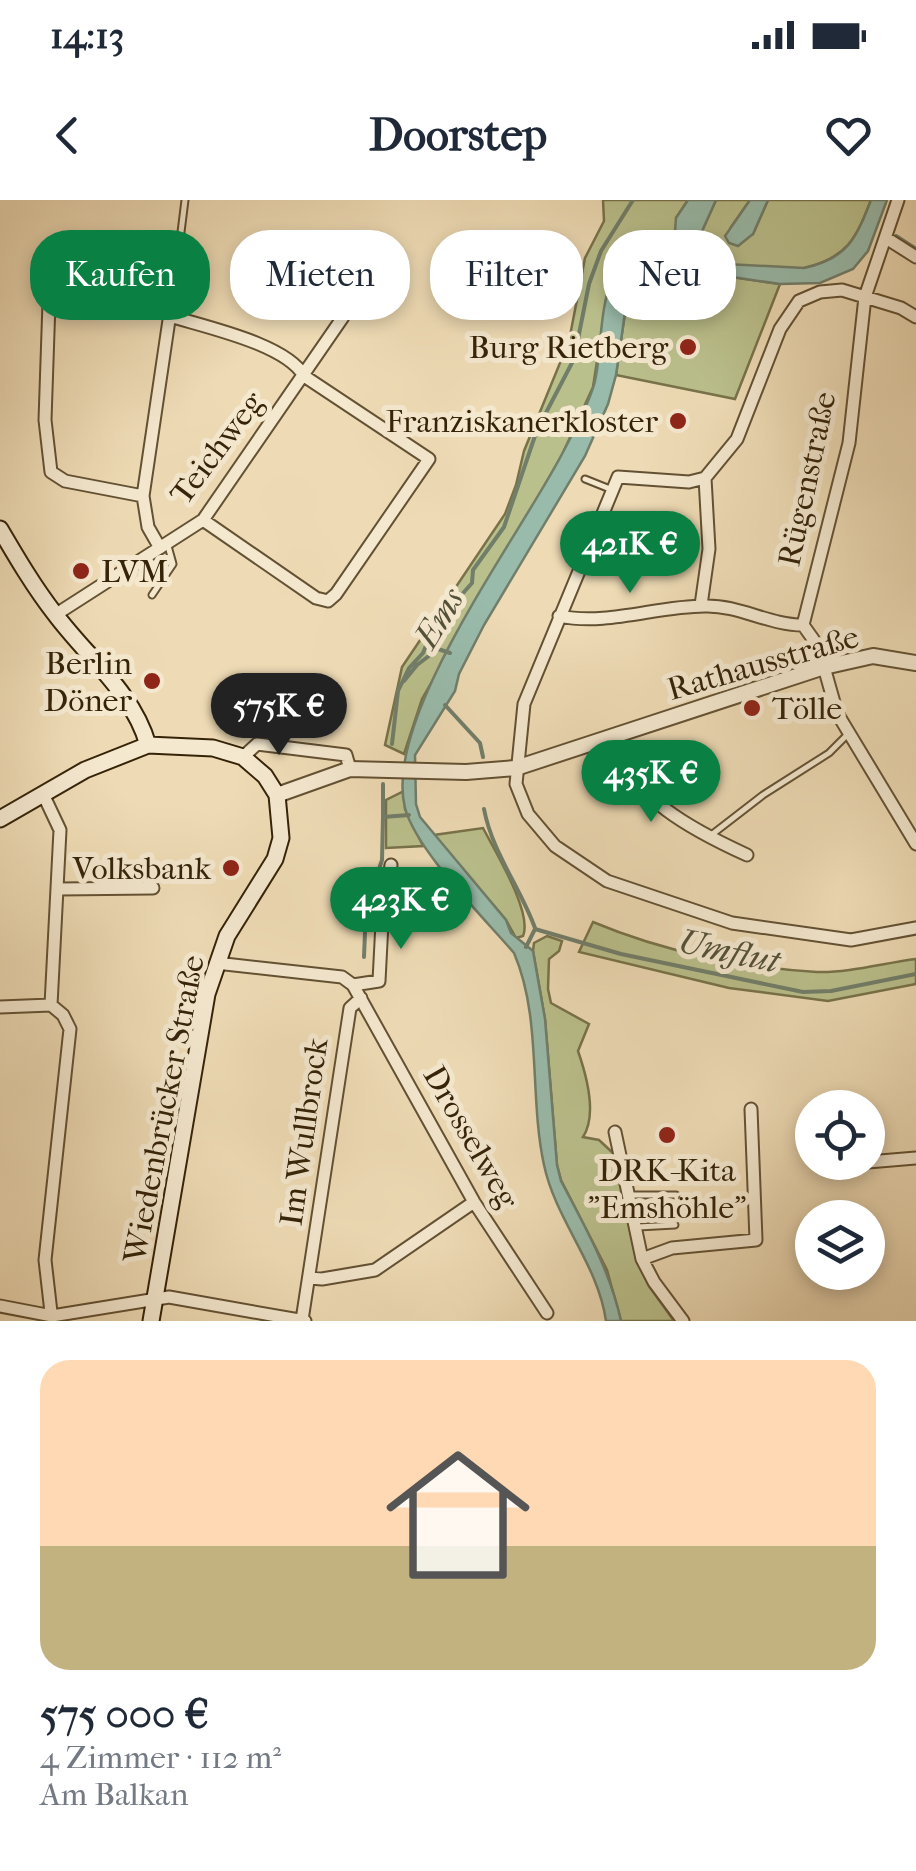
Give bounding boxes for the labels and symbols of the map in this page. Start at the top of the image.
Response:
place label: Burg Rietberg [469,329,669,366]
marker: Burg Rietberg [677,336,699,358]
street label: Teichweg [163,384,272,512]
street label: Rügenstraße [770,388,844,570]
place label: Franziskanerkloster [386,403,658,440]
marker: Franziskanerkloster [667,410,689,432]
pin: 421K € [549,511,711,596]
place label: LVM [101,553,168,590]
marker: LVM [70,560,92,582]
water label: Ems [404,580,473,657]
street label: Rathausstraße [663,618,863,708]
place label: Berlin Döner [44,645,132,719]
marker: Berlin Döner [141,670,163,692]
pin: 575K € [198,673,360,758]
place label: Tölle [772,690,842,727]
marker: Tölle [741,697,763,719]
pin: 435K € [570,740,732,825]
place label: Volksbank [71,850,212,887]
marker: Volksbank [220,857,242,879]
pin: 423K € [320,867,482,952]
water label: Umflut [675,920,786,982]
street label: Wiedenbrücker Straße [116,952,212,1267]
street label: Im Wullbrock [273,1035,336,1228]
street label: Drosselweg [415,1059,527,1215]
marker: DRK-Kita "Emshöhle" [656,1124,678,1146]
place label: DRK-Kita "Emshöhle" [588,1152,746,1226]

